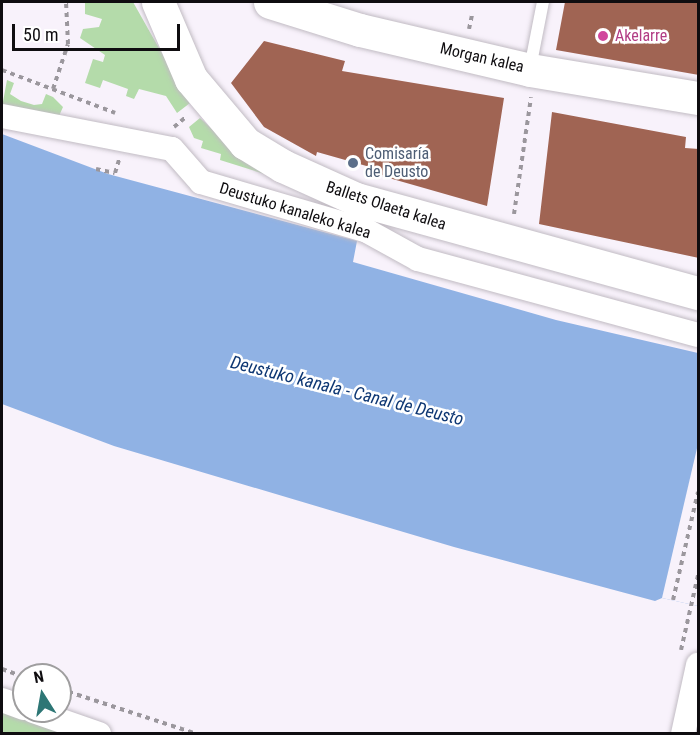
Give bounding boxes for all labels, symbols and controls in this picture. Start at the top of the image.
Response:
scale bar [15,12,183,50]
text: 50 m [23,24,58,45]
place label: Akelarre [615,26,667,46]
marker: Akelarre [596,29,610,43]
street label: Morgan kalea [438,39,526,77]
place label: Comisaría de Deusto [365,144,429,182]
marker: Comisaría de Deusto [346,156,360,170]
street label: Ballets Olaeta kalea [324,178,448,234]
street label: Deustuko kanaleko kalea [217,179,373,243]
water label: Deustuko kanala - Canal de Deusto [228,352,466,430]
north arrow [12,663,72,723]
text: N [32,667,45,687]

